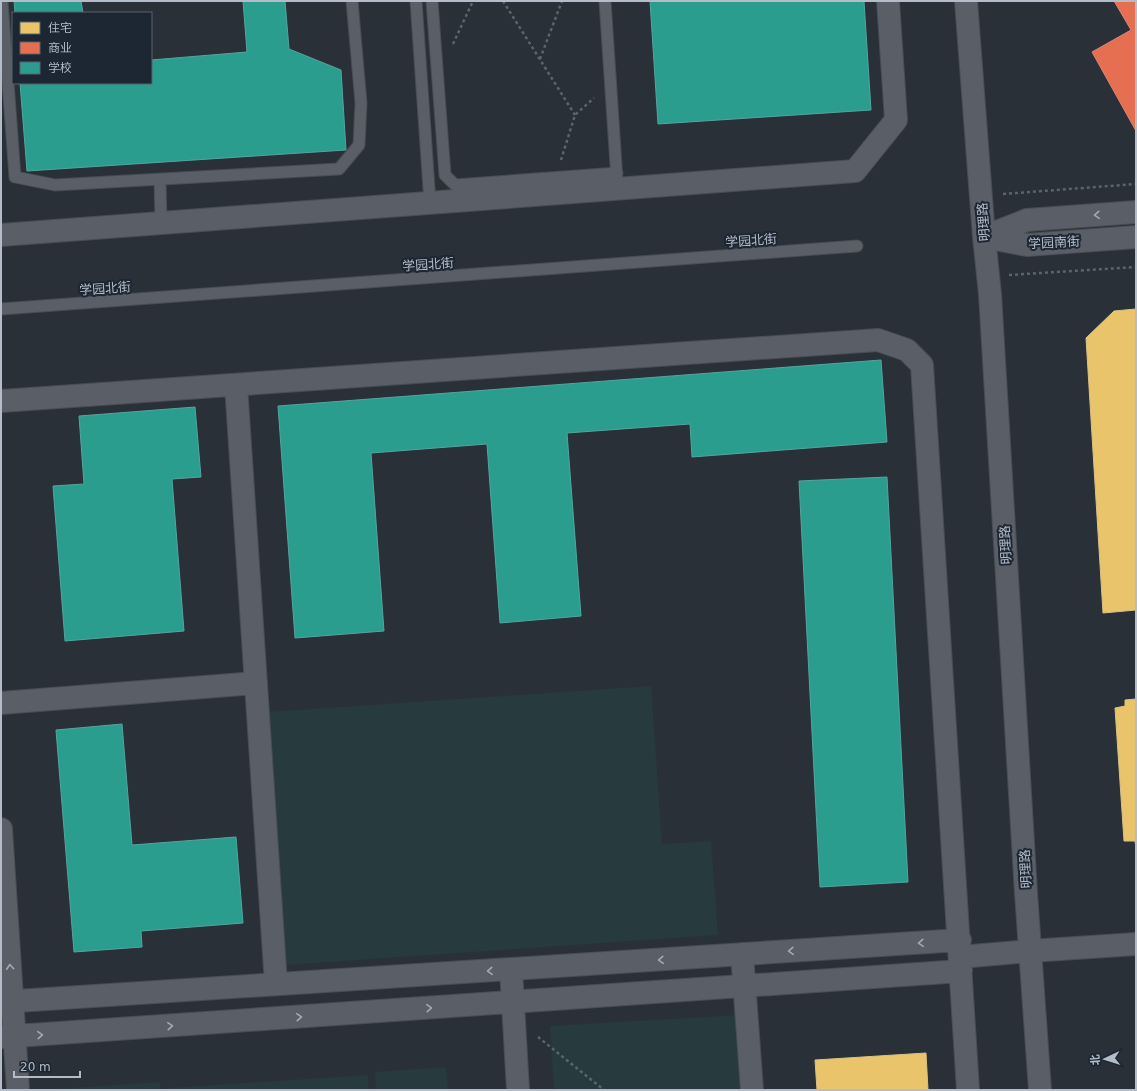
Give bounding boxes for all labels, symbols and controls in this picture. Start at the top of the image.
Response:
legend [12,12,152,84]
text: 住宅 [48,21,72,35]
text: 商业 [48,41,72,55]
text: 学校 [48,61,72,75]
street label: 明理路 [975,202,992,242]
one-way arrow [1094,211,1100,220]
street label: 学园北街 [725,231,778,250]
street label: 学园南街 [1028,234,1080,251]
street label: 学园北街 [402,255,455,274]
street label: 学园北街 [79,279,132,298]
street label: 明理路 [997,525,1014,565]
street label: 明理路 [1017,849,1034,889]
one-way arrow [918,938,924,947]
one-way arrow [788,947,794,956]
one-way arrow [658,955,664,964]
one-way arrow [5,964,14,970]
one-way arrow [487,966,493,975]
one-way arrow [426,1003,432,1012]
one-way arrow [296,1012,302,1021]
one-way arrow [167,1021,173,1030]
one-way arrow [37,1030,43,1039]
north arrow [1085,1039,1125,1079]
scale bar [14,1053,80,1079]
text: 北 [1089,1054,1102,1066]
text: 20 m [20,1060,51,1074]

